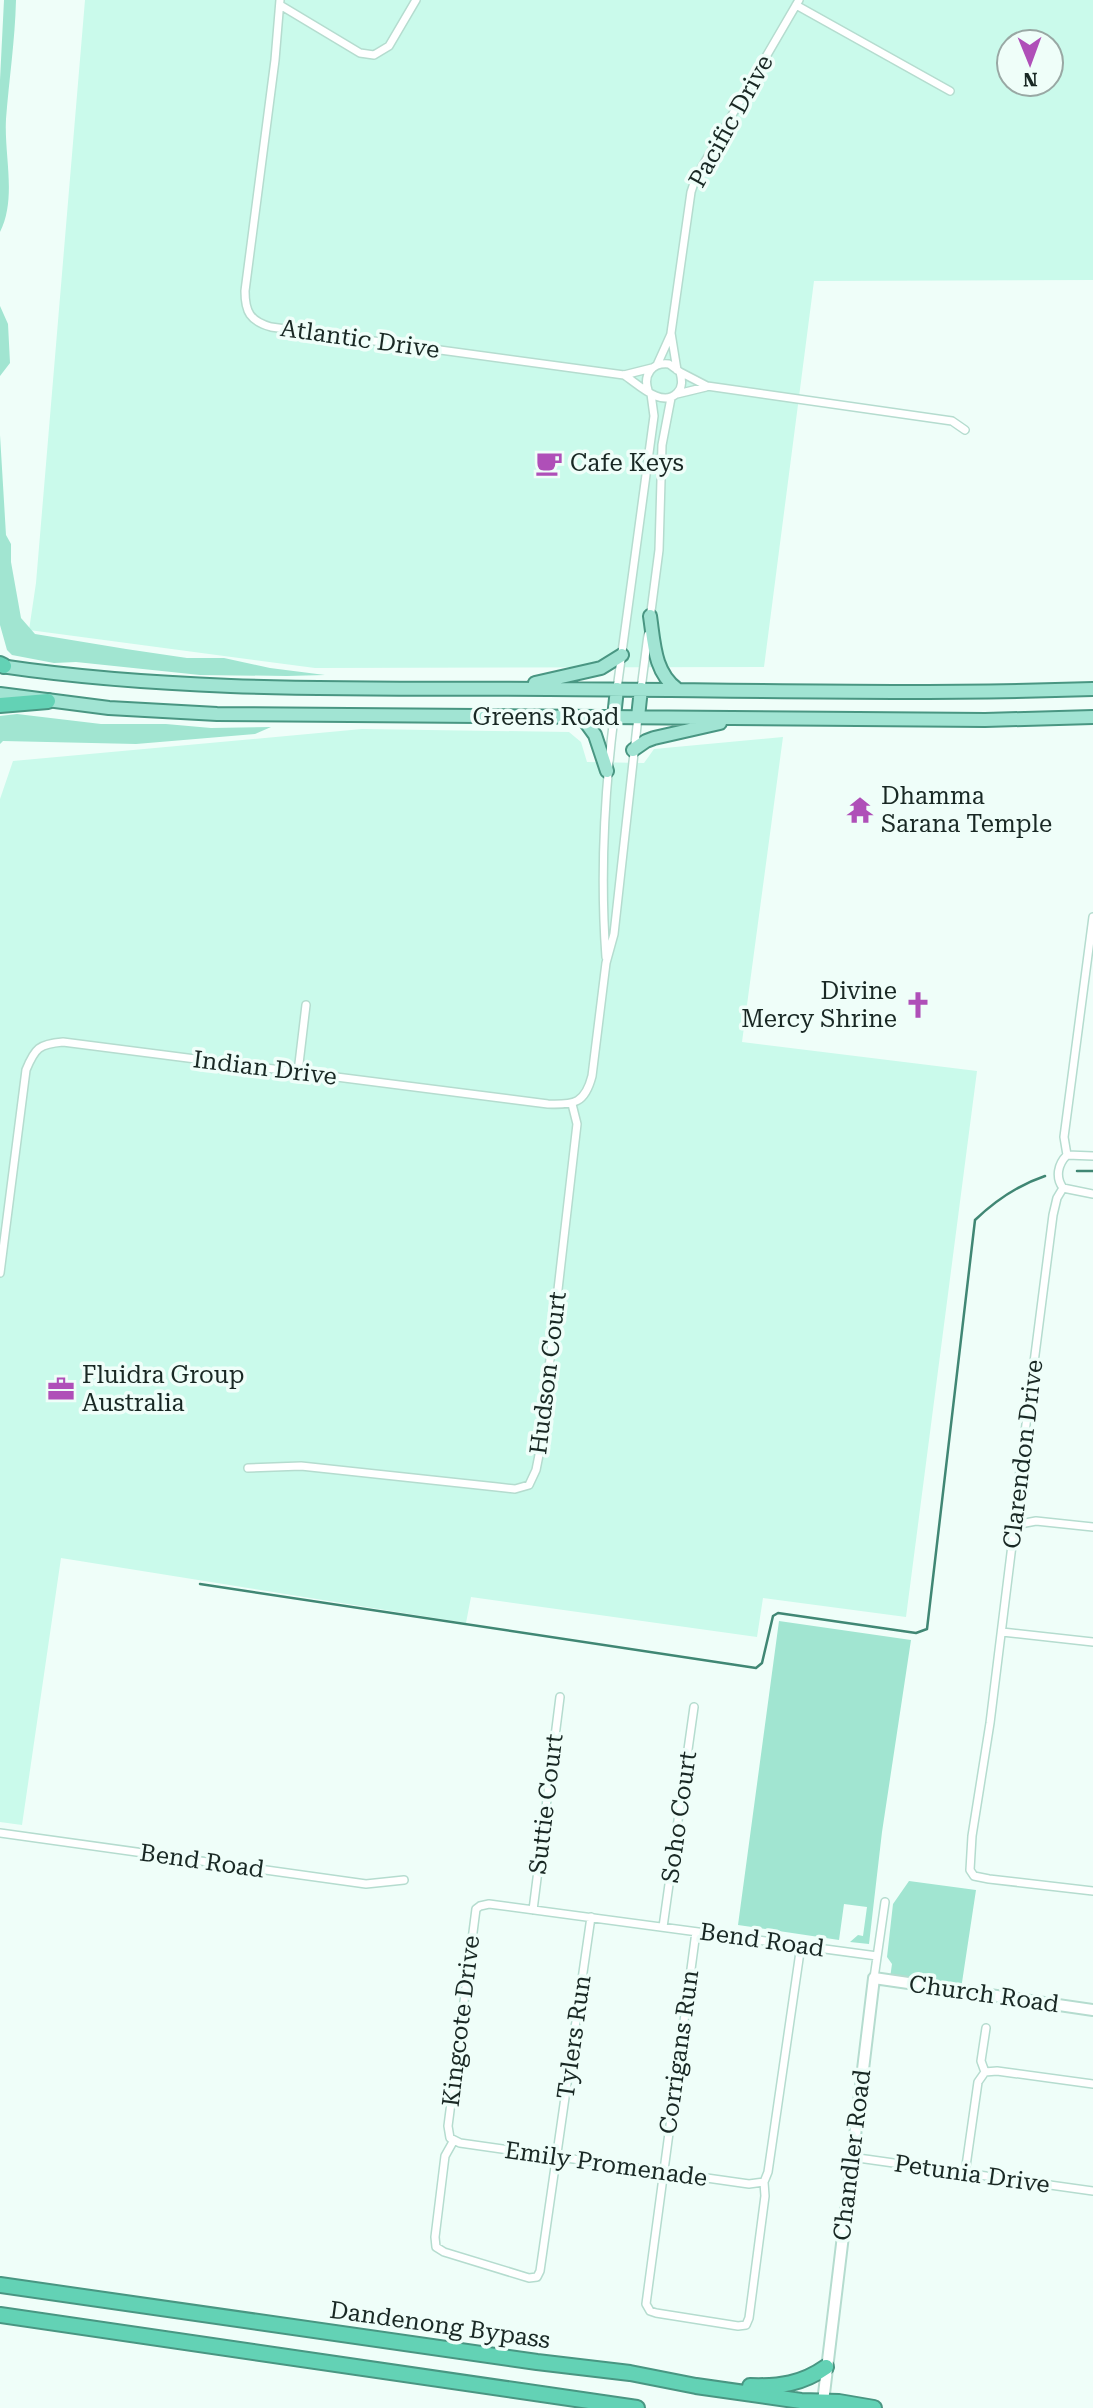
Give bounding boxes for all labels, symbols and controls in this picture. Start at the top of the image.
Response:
north arrow [995,28,1065,98]
street label: Pacific Drive [683,50,779,192]
text: N [1022,68,1038,91]
street label: Atlantic Drive [279,314,441,364]
cafe icon: Cafe Keys [534,448,564,478]
place label: Cafe Keys [570,449,684,477]
street label: Greens Road [473,703,619,731]
place label: Dhamma Sarana Temple [881,782,1052,838]
temple icon: Dhamma Sarana Temple [845,795,875,825]
place label: Divine Mercy Shrine [741,977,897,1033]
church icon: Divine Mercy Shrine [903,990,933,1020]
street label: Indian Drive [191,1045,339,1091]
street label: Hudson Court [524,1290,572,1456]
street label: Clarendon Drive [998,1358,1048,1550]
place label: Fluidra Group Australia [82,1361,244,1417]
office icon: Fluidra Group Australia [46,1374,76,1404]
street label: Suttie Court [524,1732,569,1876]
street label: Soho Court [656,1749,702,1885]
street label: Bend Road [138,1838,266,1884]
street label: Bend Road [698,1917,826,1963]
street label: Kingcote Drive [437,1934,485,2108]
street label: Corrigans Run [654,1968,704,2136]
street label: Church Road [907,1970,1061,2018]
street label: Tylers Run [551,1973,597,2101]
street label: Chandler Road [828,2068,876,2242]
street label: Emily Promenade [503,2136,709,2192]
street label: Petunia Drive [892,2149,1052,2199]
street label: Dandenong Bypass [328,2296,552,2354]

